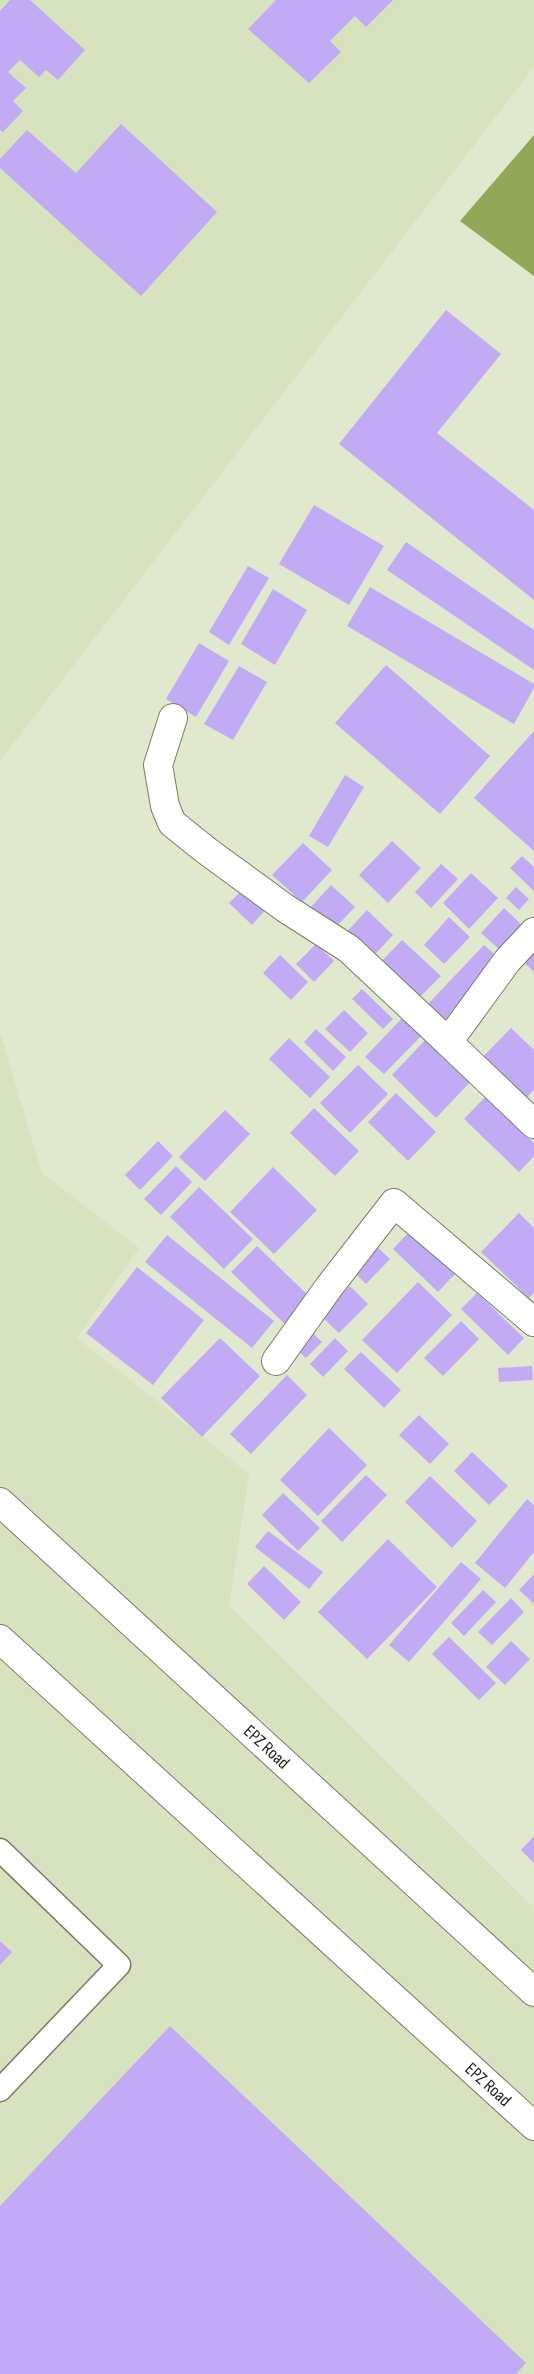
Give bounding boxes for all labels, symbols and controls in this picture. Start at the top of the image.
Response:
street label: EPZ Road [239,1720,294,1773]
street label: EPZ Road [461,2058,516,2111]

